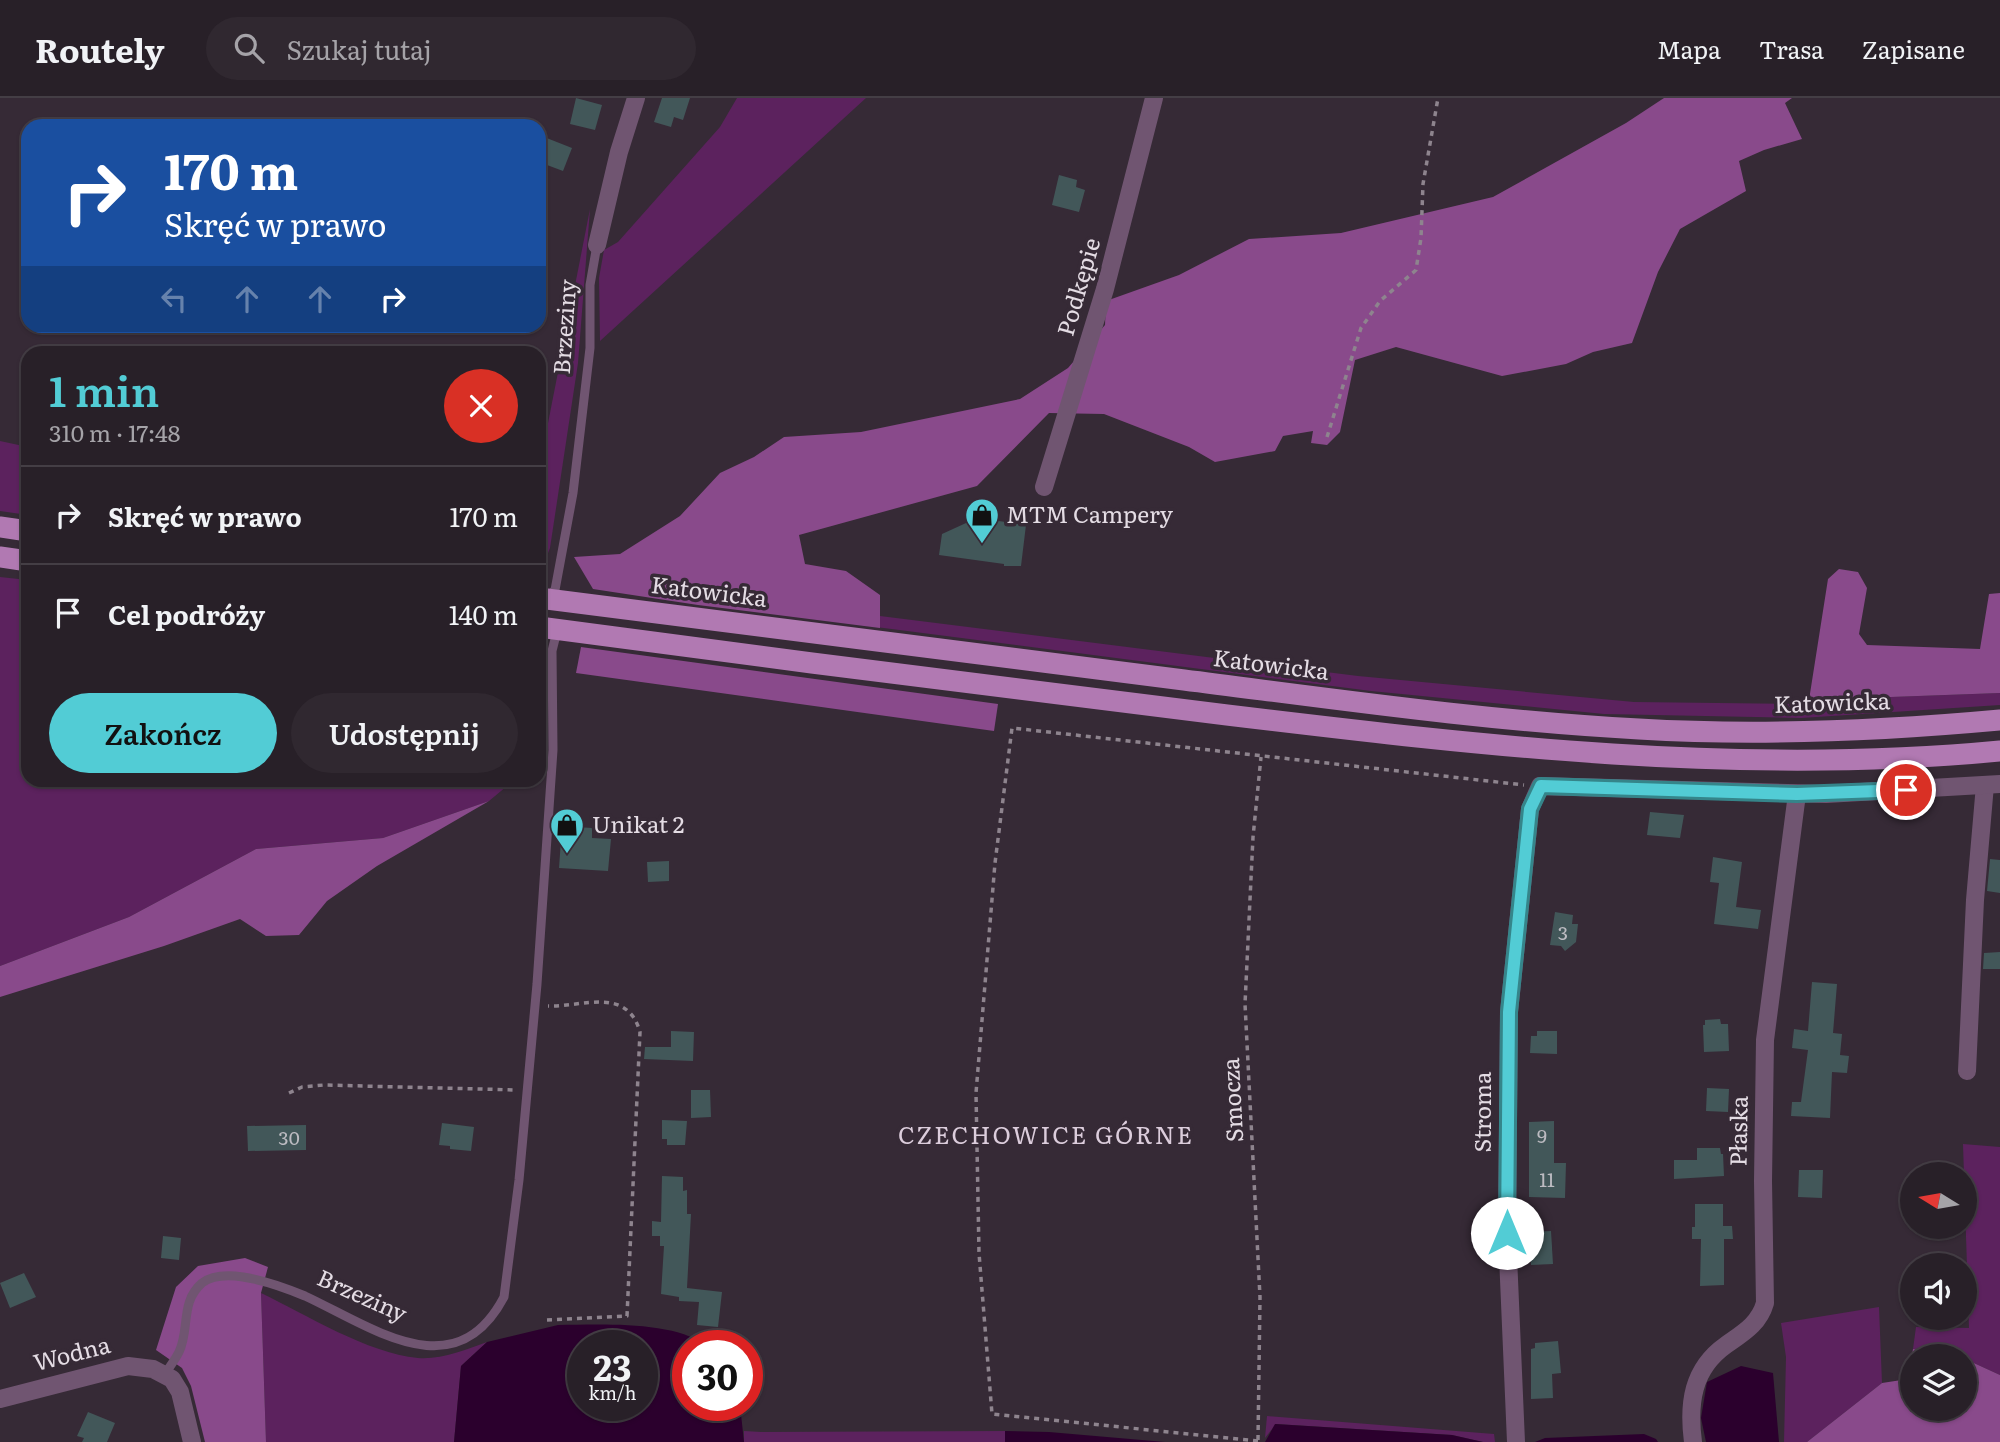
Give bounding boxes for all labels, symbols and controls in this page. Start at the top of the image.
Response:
search box [206,17,696,80]
text: Routely [35,24,164,73]
icon: search [230,29,268,67]
text: Szukaj tutaj [286,29,432,68]
text: Mapa [1657,31,1721,66]
text: Trasa [1759,31,1824,66]
text: Zapisane [1862,31,1965,66]
text: 170 m [164,132,298,205]
icon: right [49,147,140,238]
text: Skręć w prawo [164,199,387,247]
street label: Podkępie [1047,233,1107,340]
street label: Brzeziny [543,277,583,375]
icon: left [155,280,193,318]
icon: ahead [228,280,266,318]
icon: ahead [301,280,339,318]
icon: right [374,280,412,318]
text: 1 min [49,358,159,420]
button: close [444,369,518,443]
text: 310 m · 17:48 [49,415,180,449]
icon: right [49,496,87,534]
text: Skręć w prawo [108,496,302,535]
text: 170 m [450,496,518,535]
shop icon: MTM Campery [963,496,1001,545]
place label: MTM Campery [1006,496,1174,530]
street label: Katowicka [649,566,770,614]
icon: arrive [49,594,87,632]
text: Cel podróży [108,594,265,633]
text: 140 m [449,594,518,633]
street label: Katowicka [1211,639,1332,687]
street label: Katowicka [1773,682,1891,720]
button: Zakończ [49,693,277,773]
button: Udostępnij [291,693,518,773]
pin [1876,760,1936,820]
icon: arrive [1887,771,1925,809]
shop icon: Unikat 2 [548,806,586,855]
place label: Unikat 2 [592,806,684,840]
house number: 3 [1558,918,1568,946]
street label: Smocza [1212,1056,1250,1143]
street label: Stroma [1464,1071,1498,1152]
street label: Płaska [1719,1095,1755,1167]
district label: CZECHOWICE GÓRNE [898,1116,1194,1151]
house number: 9 [1537,1121,1547,1149]
house number: 30 [278,1123,300,1151]
north arrow [1900,1162,1978,1239]
map controls [1900,1162,1977,1421]
house number: 11 [1539,1165,1555,1193]
position arrow [1470,1196,1544,1270]
button: sound [1900,1253,1977,1330]
street label: Brzeziny [312,1259,414,1329]
street label: Wodna [30,1326,114,1378]
speed limit sign: 30 [672,1330,763,1421]
text: 23 [593,1340,632,1392]
button: layers [1900,1344,1977,1421]
text: km/h [589,1379,636,1406]

